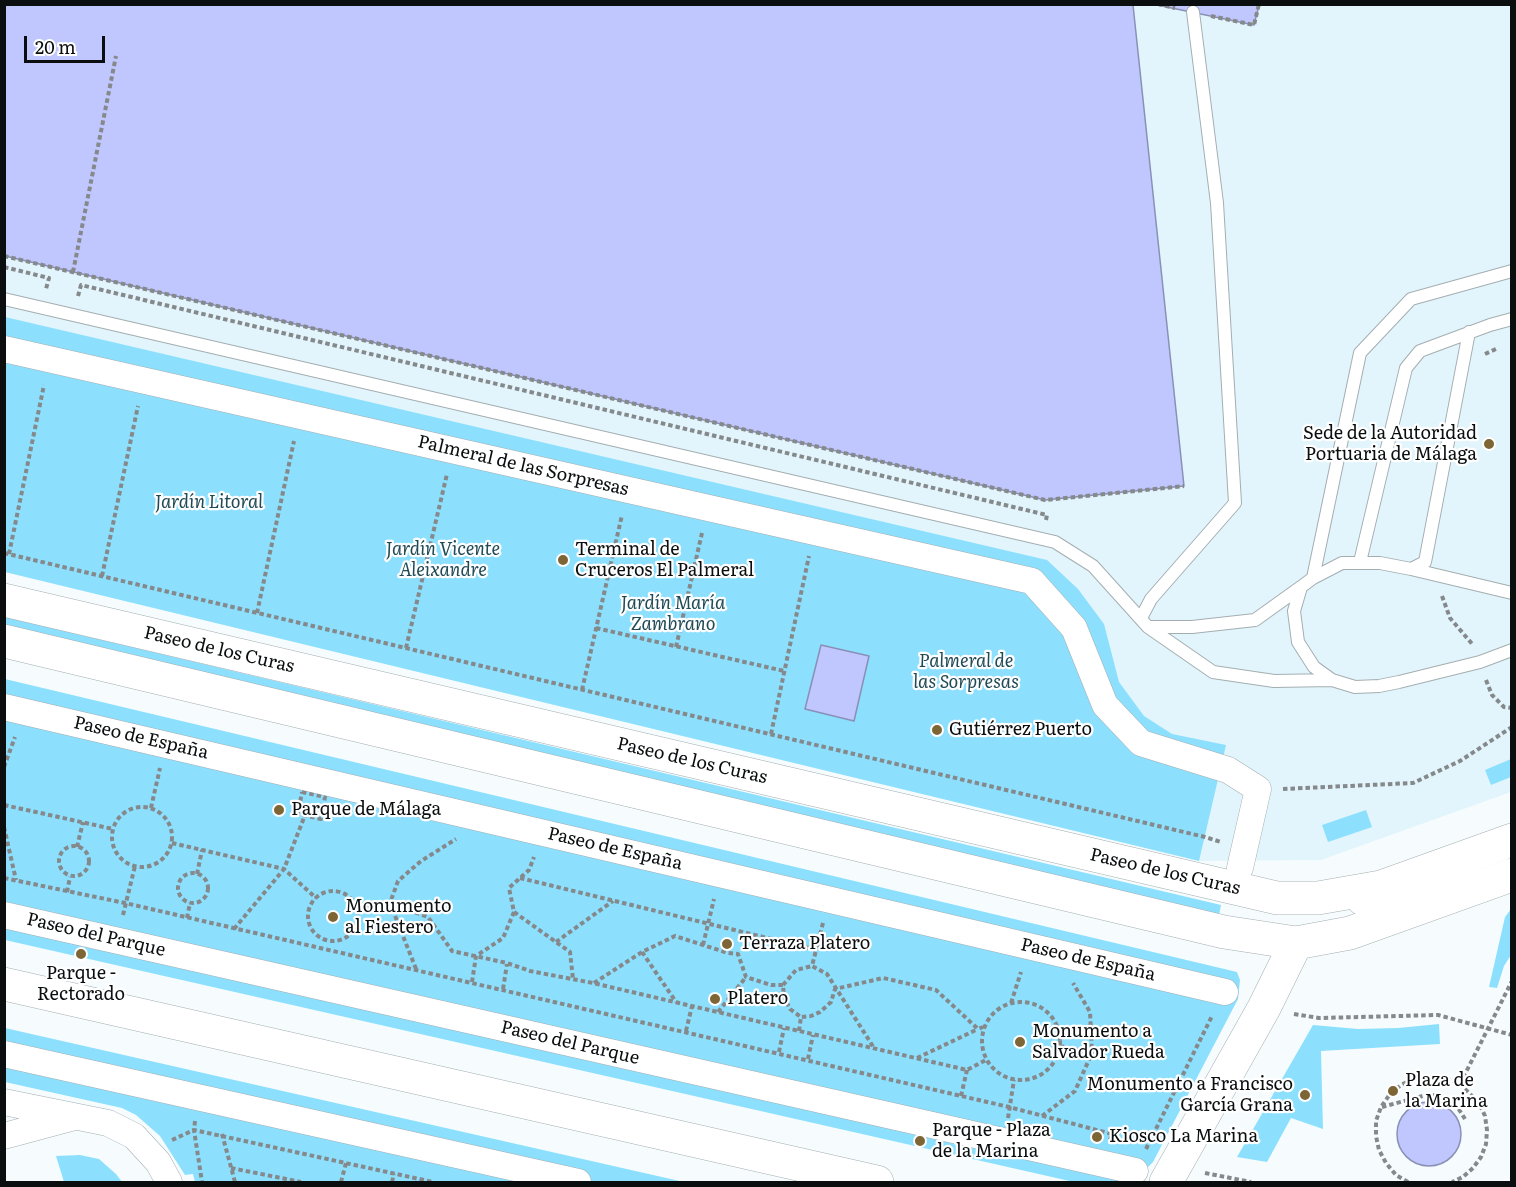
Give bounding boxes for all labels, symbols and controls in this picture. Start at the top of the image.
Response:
scale bar [27,24,108,62]
text: 20 m [35,33,76,60]
place label: Sede de la Autoridad Portuaria de Málaga [1303,423,1477,466]
street label: Palmeral de las Sorpresas [415,431,631,501]
marker: Sede de la Autoridad Portuaria de Málaga [1482,437,1496,451]
park label: Jardín Litoral [155,492,263,514]
park label: Jardín Vicente Aleixandre [386,539,500,582]
place label: Terminal de Cruceros El Palmeral [575,539,754,582]
marker: Terminal de Cruceros El Palmeral [556,553,570,567]
park label: Jardín María Zambrano [621,593,725,636]
street label: Paseo de los Curas [142,622,296,678]
park label: Palmeral de las Sorpresas [913,651,1019,694]
street label: Paseo de España [72,712,210,764]
place label: Gutiérrez Puerto [949,719,1092,741]
marker: Gutiérrez Puerto [930,723,944,737]
street label: Paseo de los Curas [615,733,769,789]
place label: Parque de Málaga [291,799,441,821]
marker: Parque de Málaga [272,803,286,817]
street label: Paseo de España [546,823,684,875]
street label: Paseo de los Curas [1088,844,1242,900]
place label: Monumento al Fiestero [345,896,452,938]
street label: Paseo del Parque [25,909,167,961]
marker: Monumento al Fiestero [326,910,340,924]
place label: Terraza Platero [739,933,870,955]
street label: Paseo de España [1019,934,1157,986]
marker: Terraza Platero [720,937,734,951]
marker: Parque - Rectorado [74,947,88,961]
place label: Parque - Rectorado [37,963,125,1006]
place label: Platero [727,988,788,1010]
marker: Platero [708,992,722,1006]
street label: Paseo del Parque [499,1017,641,1069]
place label: Monumento a Salvador Rueda [1032,1021,1165,1064]
marker: Monumento a Salvador Rueda [1013,1035,1027,1049]
place label: Plaza de la Marina [1405,1070,1488,1112]
place label: Monumento a Francisco García Grana [1086,1074,1293,1116]
marker: Plaza de la Marina [1386,1084,1400,1098]
marker: Monumento a Francisco García Grana [1298,1088,1312,1102]
place label: Parque - Plaza de la Marina [932,1120,1051,1162]
place label: Kiosco La Marina [1109,1126,1258,1148]
marker: Kiosco La Marina [1090,1130,1104,1144]
marker: Parque - Plaza de la Marina [913,1134,927,1148]

